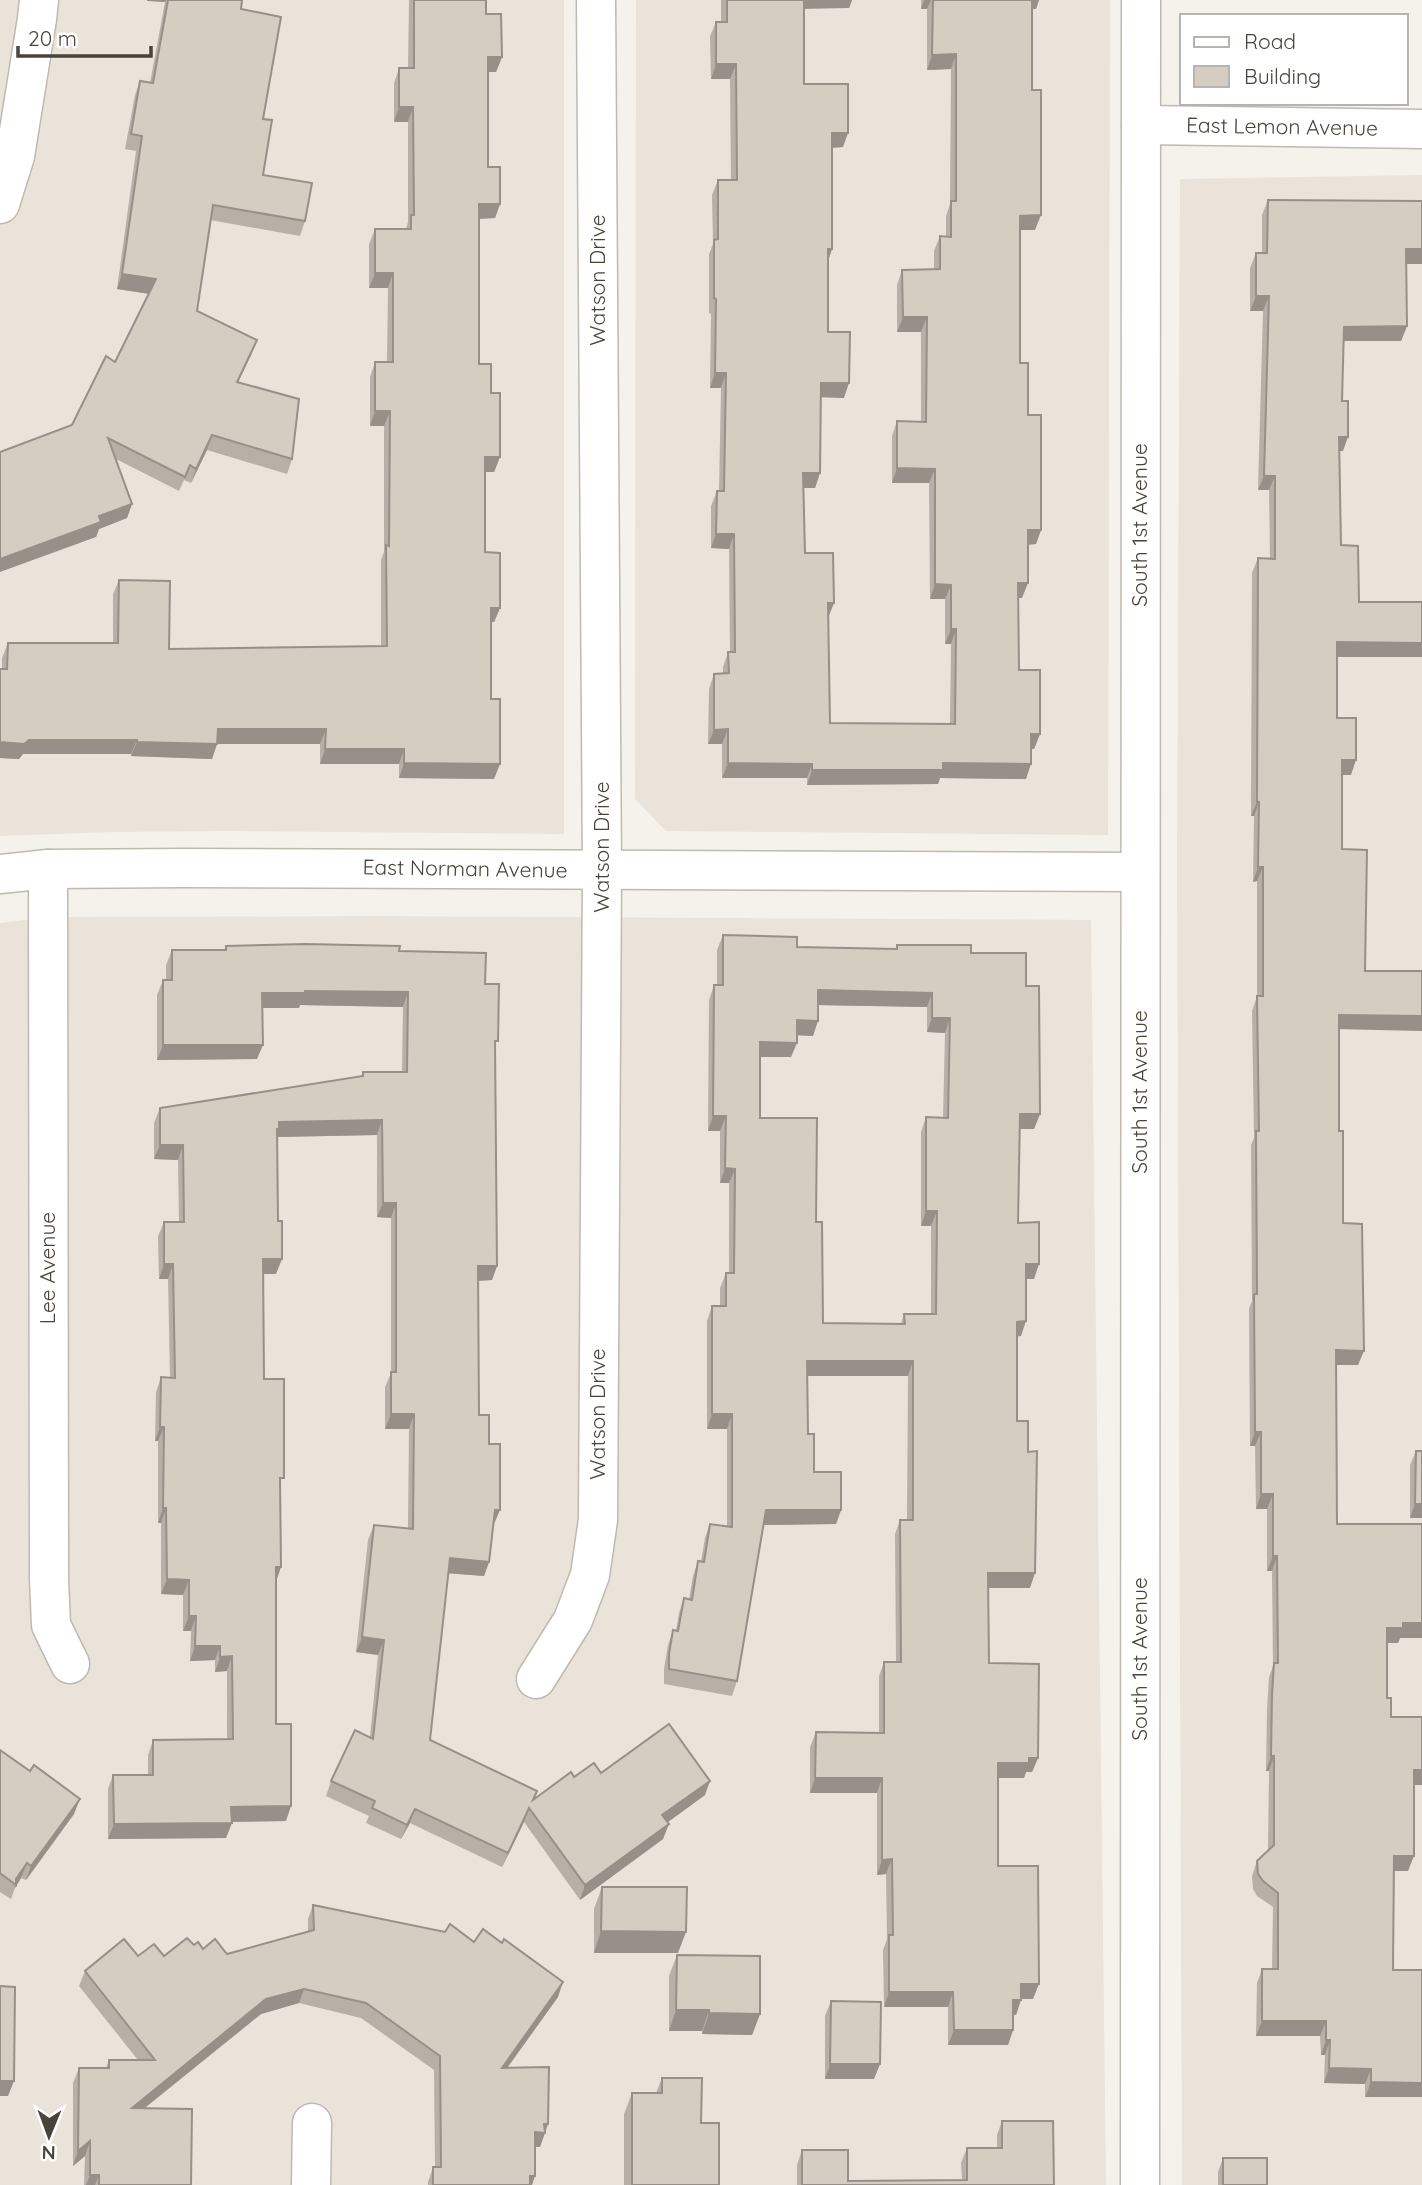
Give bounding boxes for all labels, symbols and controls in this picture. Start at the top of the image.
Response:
scale bar [18,14,150,58]
legend [1180,14,1408,105]
text: 20 m [28,25,77,51]
text: Road [1244,28,1296,54]
text: Building [1244,63,1321,89]
street label: East Lemon Avenue [1186,111,1378,141]
street label: Watson Drive [584,214,610,346]
street label: South 1st Avenue [1126,443,1152,607]
street label: Watson Drive [588,781,614,913]
street label: East Norman Avenue [362,853,568,883]
street label: South 1st Avenue [1126,1010,1152,1174]
street label: Lee Avenue [34,1212,60,1324]
street label: Watson Drive [584,1348,610,1480]
street label: South 1st Avenue [1126,1577,1152,1741]
north arrow [14,2101,84,2171]
text: N [42,2141,56,2165]

